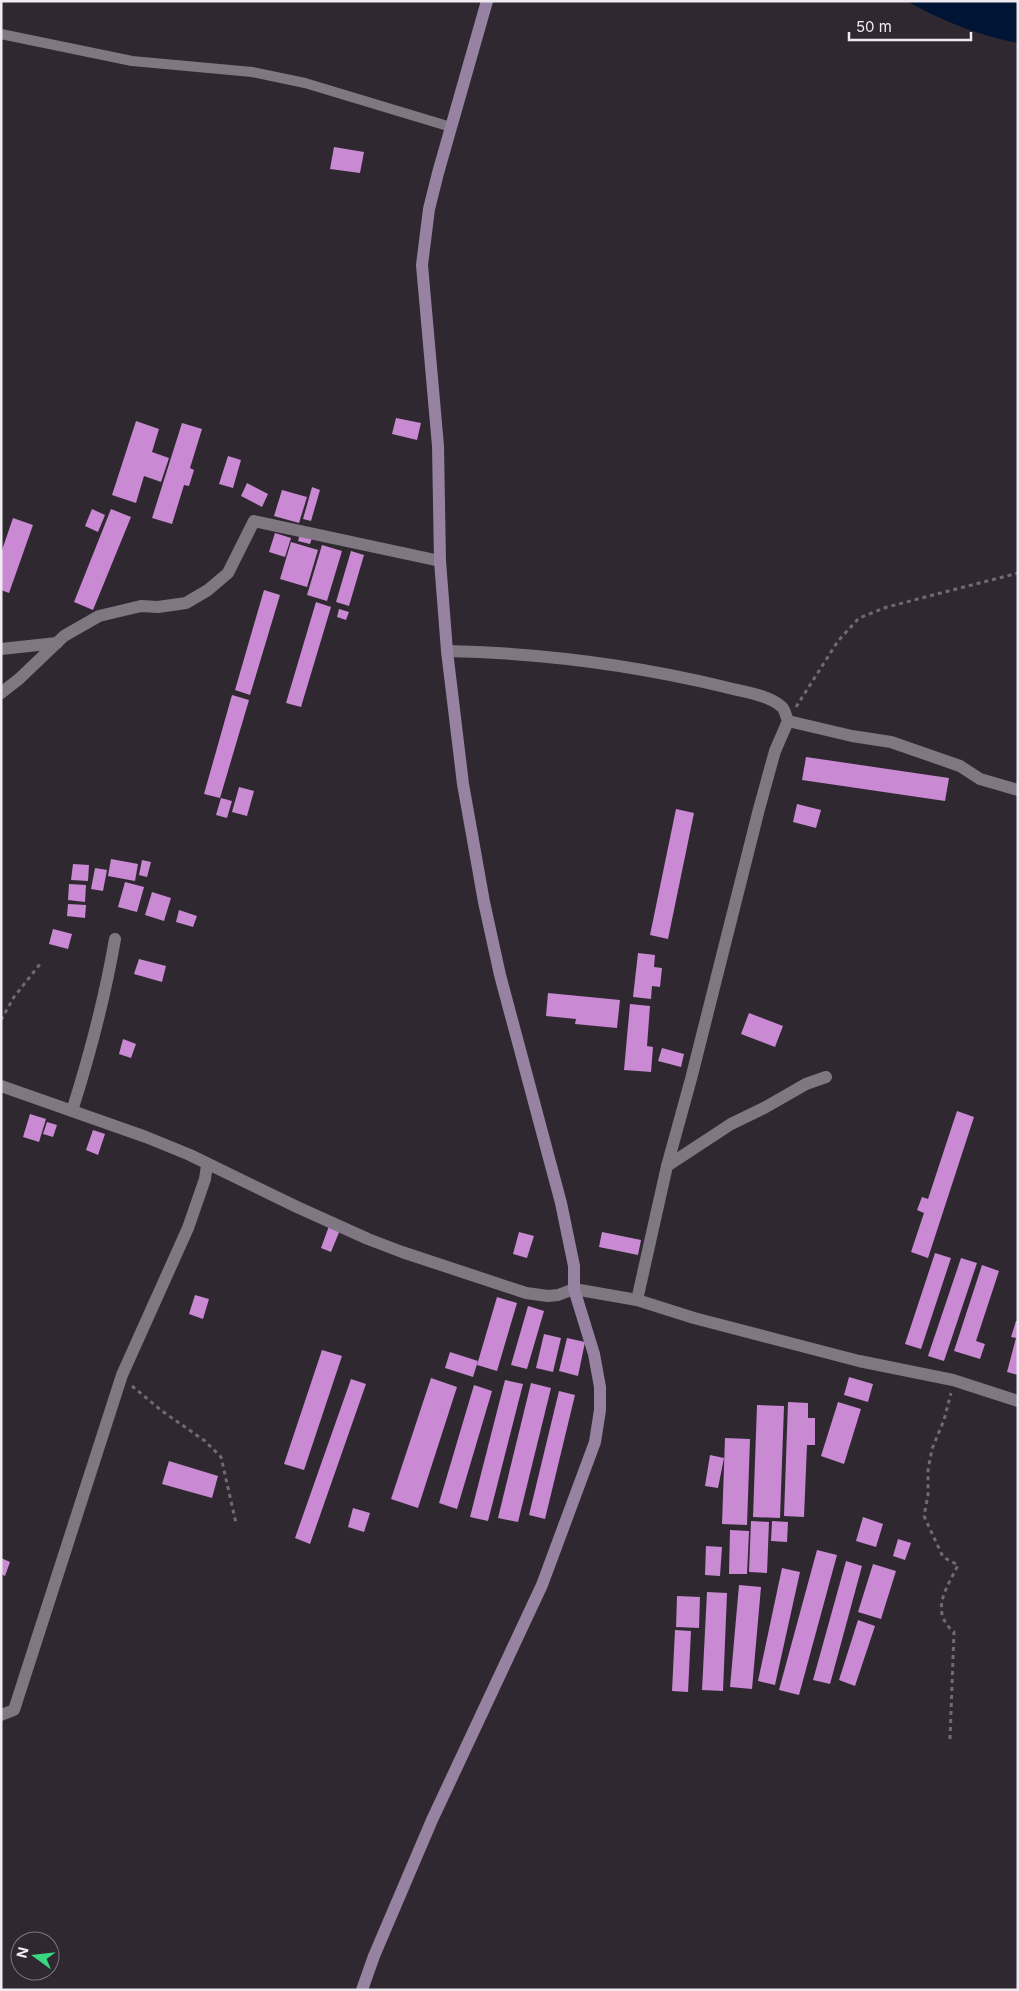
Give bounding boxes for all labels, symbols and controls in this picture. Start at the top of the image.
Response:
scale bar [849,10,972,42]
text: 50 m [856,17,892,36]
north arrow [10,1931,60,1981]
text: N [12,1945,32,1960]

